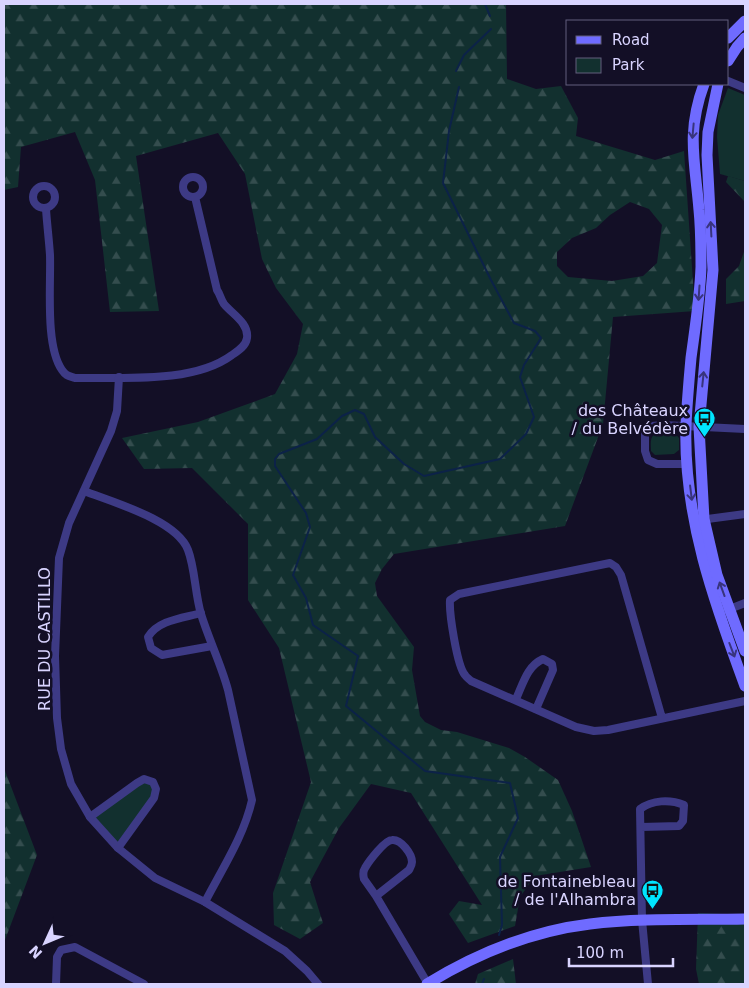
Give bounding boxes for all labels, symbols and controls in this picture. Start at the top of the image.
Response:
legend [566,20,729,85]
text: Road [612,31,650,49]
text: Park [612,56,645,74]
one-way arrow [688,123,698,139]
one-way arrow [706,221,715,237]
one-way arrow [694,285,704,301]
one-way arrow [698,371,708,387]
place label: des Châteaux / du Belvédère [571,401,688,438]
bus stop icon: des Châteaux / du Belvédère [692,407,716,438]
one-way arrow [686,484,696,500]
street label: RUE DU CASTILLO [35,567,54,711]
one-way arrow [717,582,726,597]
one-way arrow [728,641,737,657]
place label: de Fontainebleau / de l'Alhambra [497,872,636,909]
bus stop icon: de Fontainebleau / de l'Alhambra [640,878,664,909]
north arrow [20,918,70,968]
scale bar [569,936,673,968]
text: N [26,942,45,962]
text: 100 m [576,944,624,962]

